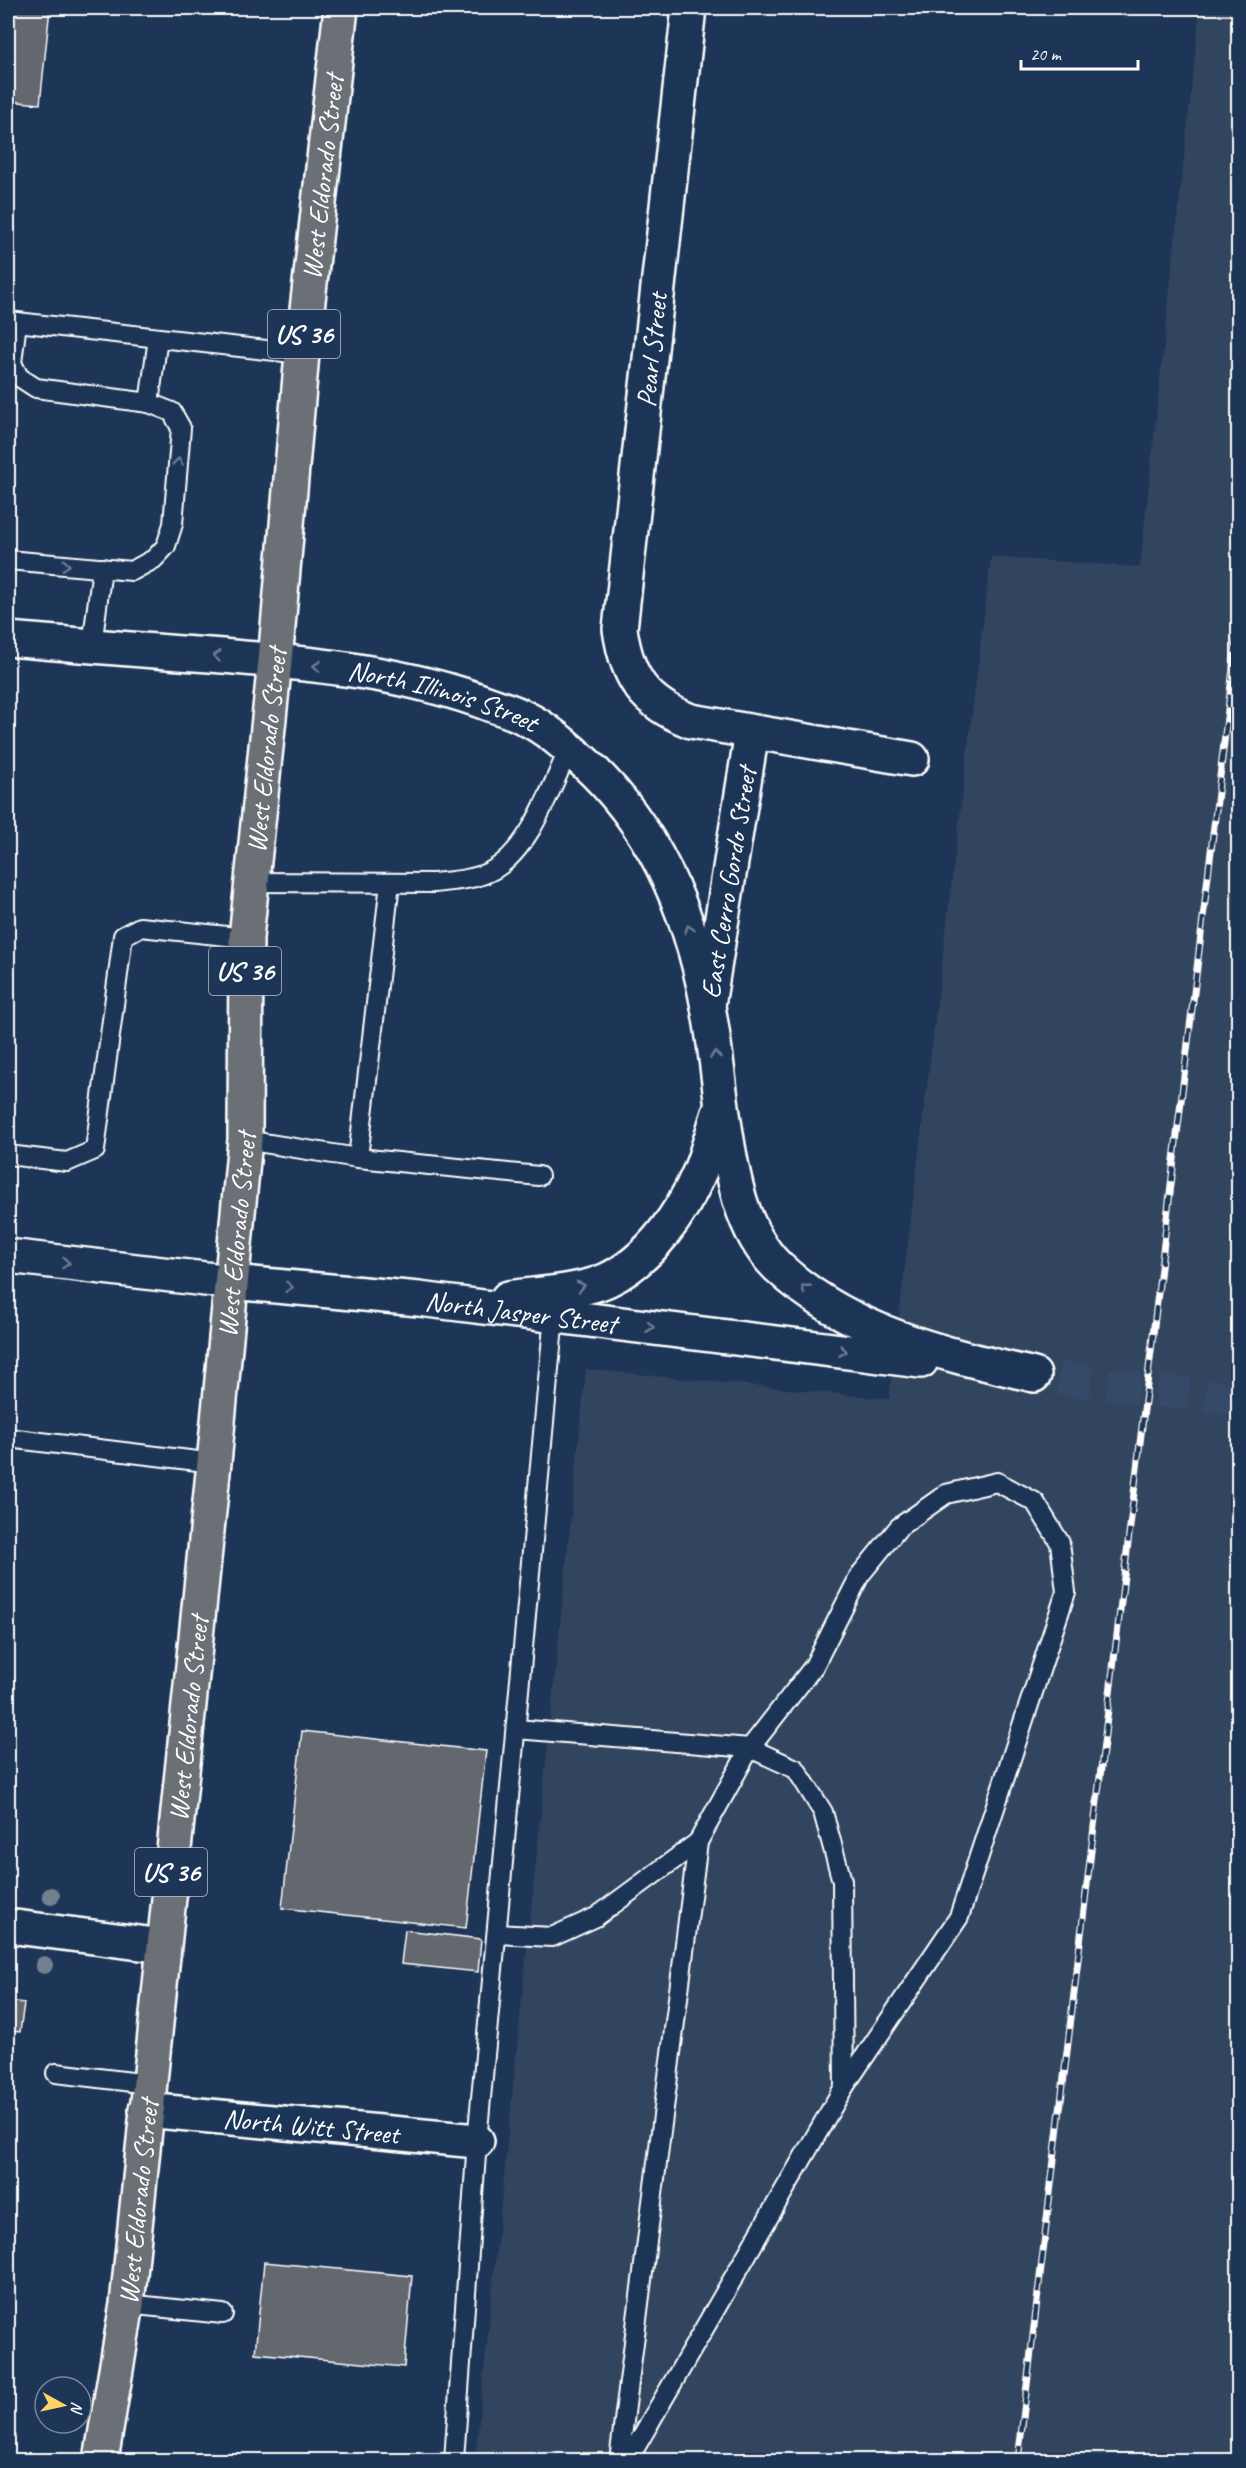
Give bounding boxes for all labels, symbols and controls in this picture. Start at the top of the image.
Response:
scale bar [1021,33,1138,71]
text: 20 m [1030,43,1063,65]
street label: West Eldorado Street [294,69,352,281]
street label: Pearl Street [628,288,675,409]
road number: US 36 [268,310,340,358]
one-way arrow [172,457,185,466]
one-way arrow [61,558,70,571]
street label: West Eldorado Street [238,643,294,854]
one-way arrow [213,650,222,663]
street label: North Illinois Street [346,653,547,741]
one-way arrow [312,660,322,672]
street label: East Cerro Gordo Street [692,761,765,1001]
one-way arrow [683,924,696,935]
road number: US 36 [209,947,281,995]
one-way arrow [709,1051,722,1060]
street label: West Eldorado Street [209,1128,263,1339]
one-way arrow [61,1256,70,1269]
one-way arrow [284,1280,294,1293]
one-way arrow [576,1281,586,1294]
street label: North Jasper Street [423,1283,622,1342]
one-way arrow [800,1285,811,1296]
one-way arrow [645,1320,654,1333]
one-way arrow [839,1344,848,1357]
street label: West Eldorado Street [160,1611,216,1822]
road number: US 36 [135,1848,207,1896]
street label: West Eldorado Street [110,2094,166,2306]
street label: North Witt Street [222,2100,403,2152]
north arrow [33,2375,93,2435]
text: N [66,2401,87,2416]

